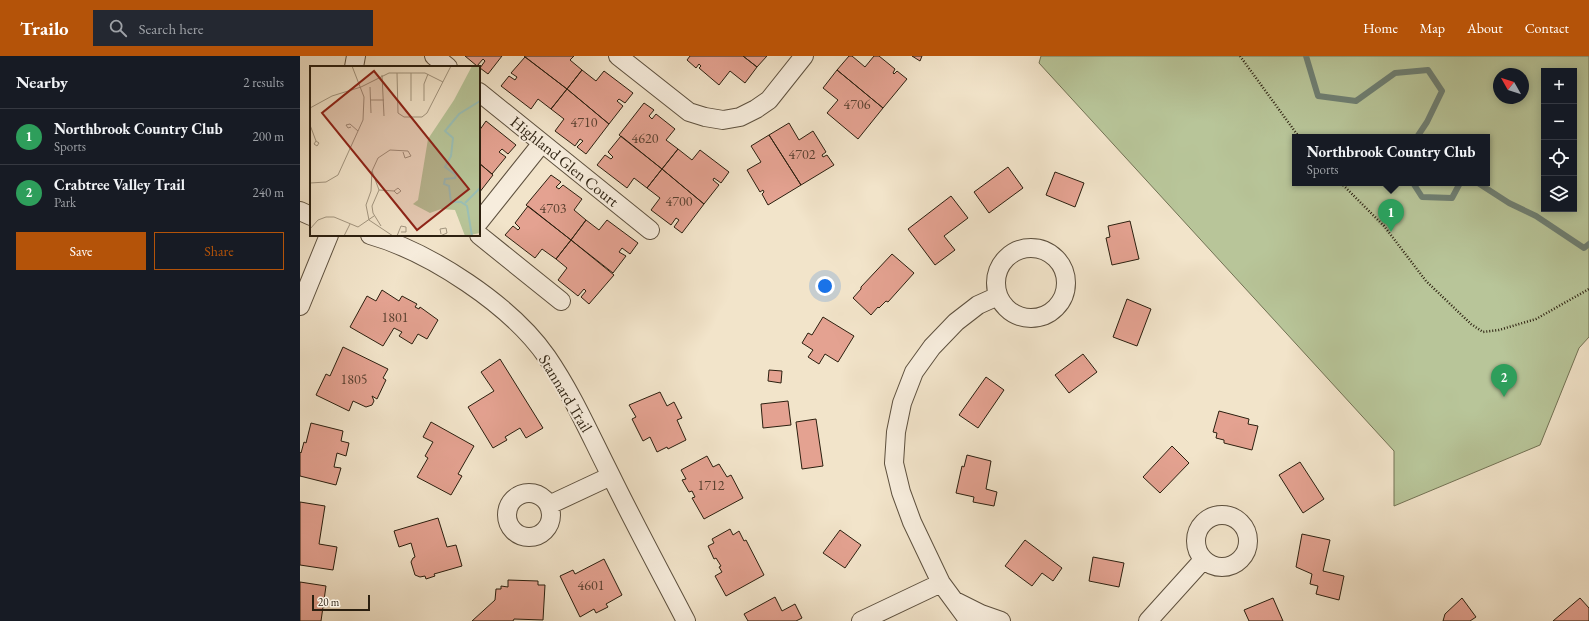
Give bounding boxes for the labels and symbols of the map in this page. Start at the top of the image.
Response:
inset map [310,66,480,236]
north arrow [1493,68,1529,104]
house number: 4706 [844,95,871,113]
street label: Highland Glen Court [506,111,623,212]
house number: 4710 [571,113,598,131]
house number: 4620 [632,129,659,147]
house number: 4702 [789,145,816,163]
house number: 4700 [666,192,693,210]
house number: 4703 [540,199,567,217]
pin: 1 [1378,199,1404,232]
your location [815,276,835,296]
house number: 1801 [382,308,408,326]
street label: Stannard Trail [534,350,597,436]
pin: 2 [1491,364,1517,397]
house number: 1805 [341,370,367,388]
house number: 1712 [698,476,725,494]
house number: 4601 [578,576,604,594]
scale bar [312,593,370,612]

